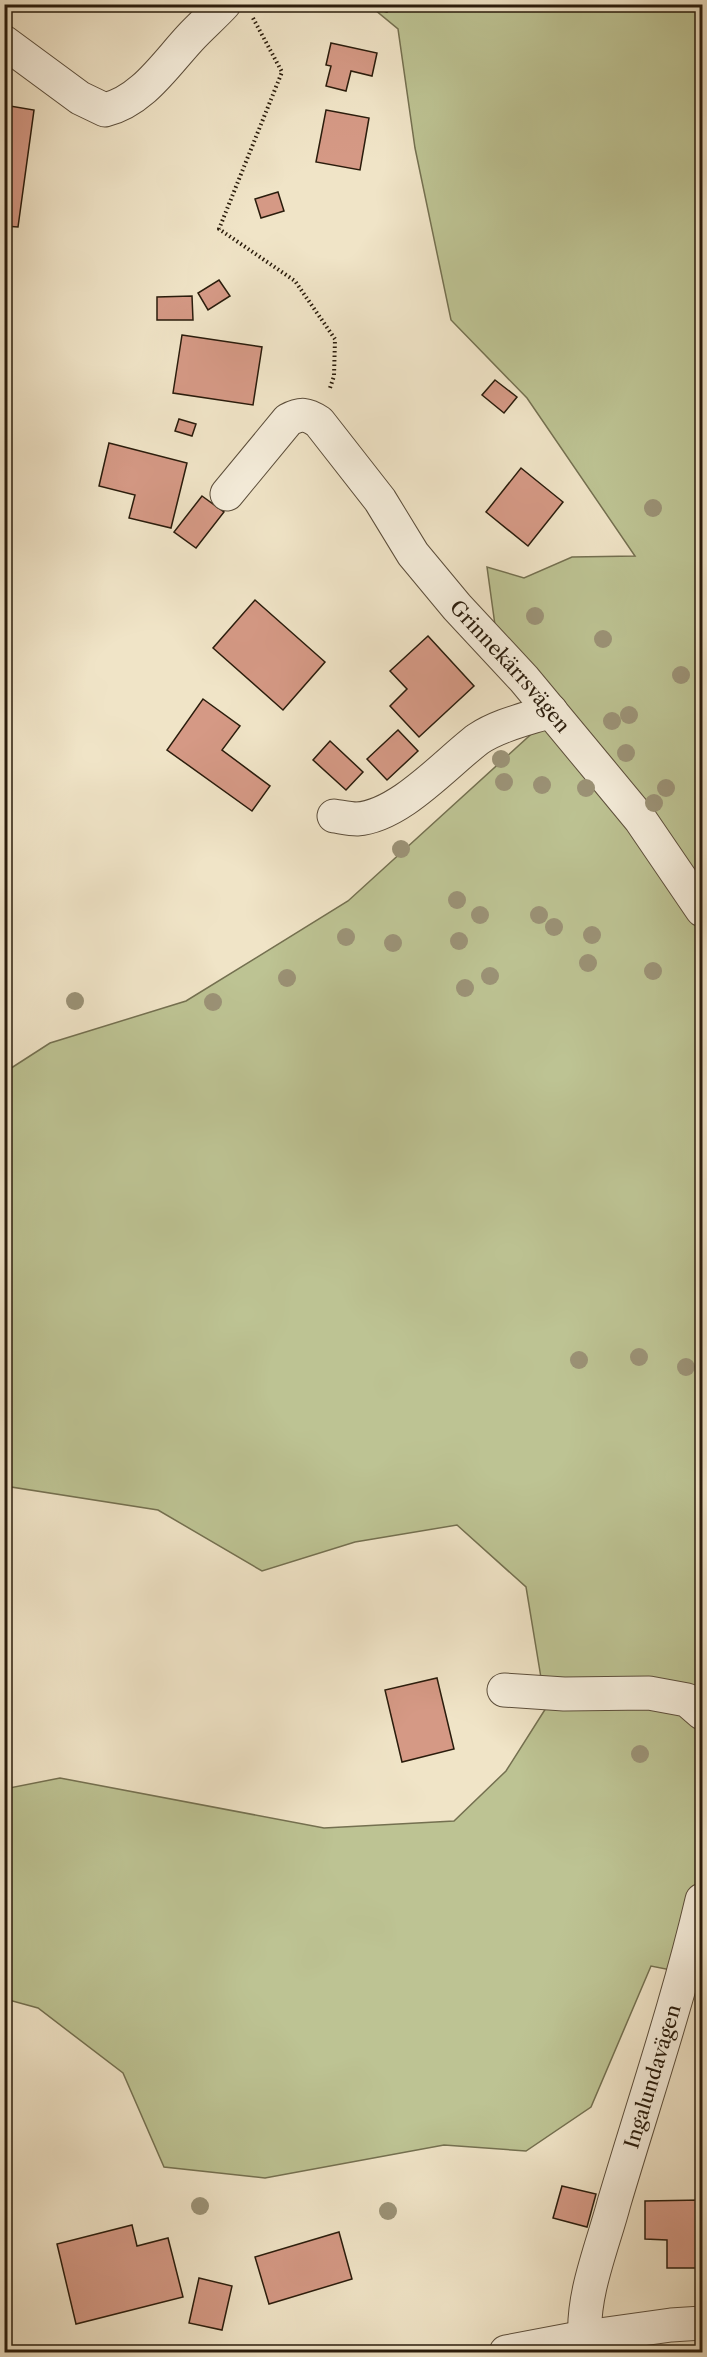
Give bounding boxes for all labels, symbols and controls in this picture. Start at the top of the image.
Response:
street label: Grinnekärrsvägen [445,595,576,738]
street label: Ingalundavägen [619,2001,686,2151]

